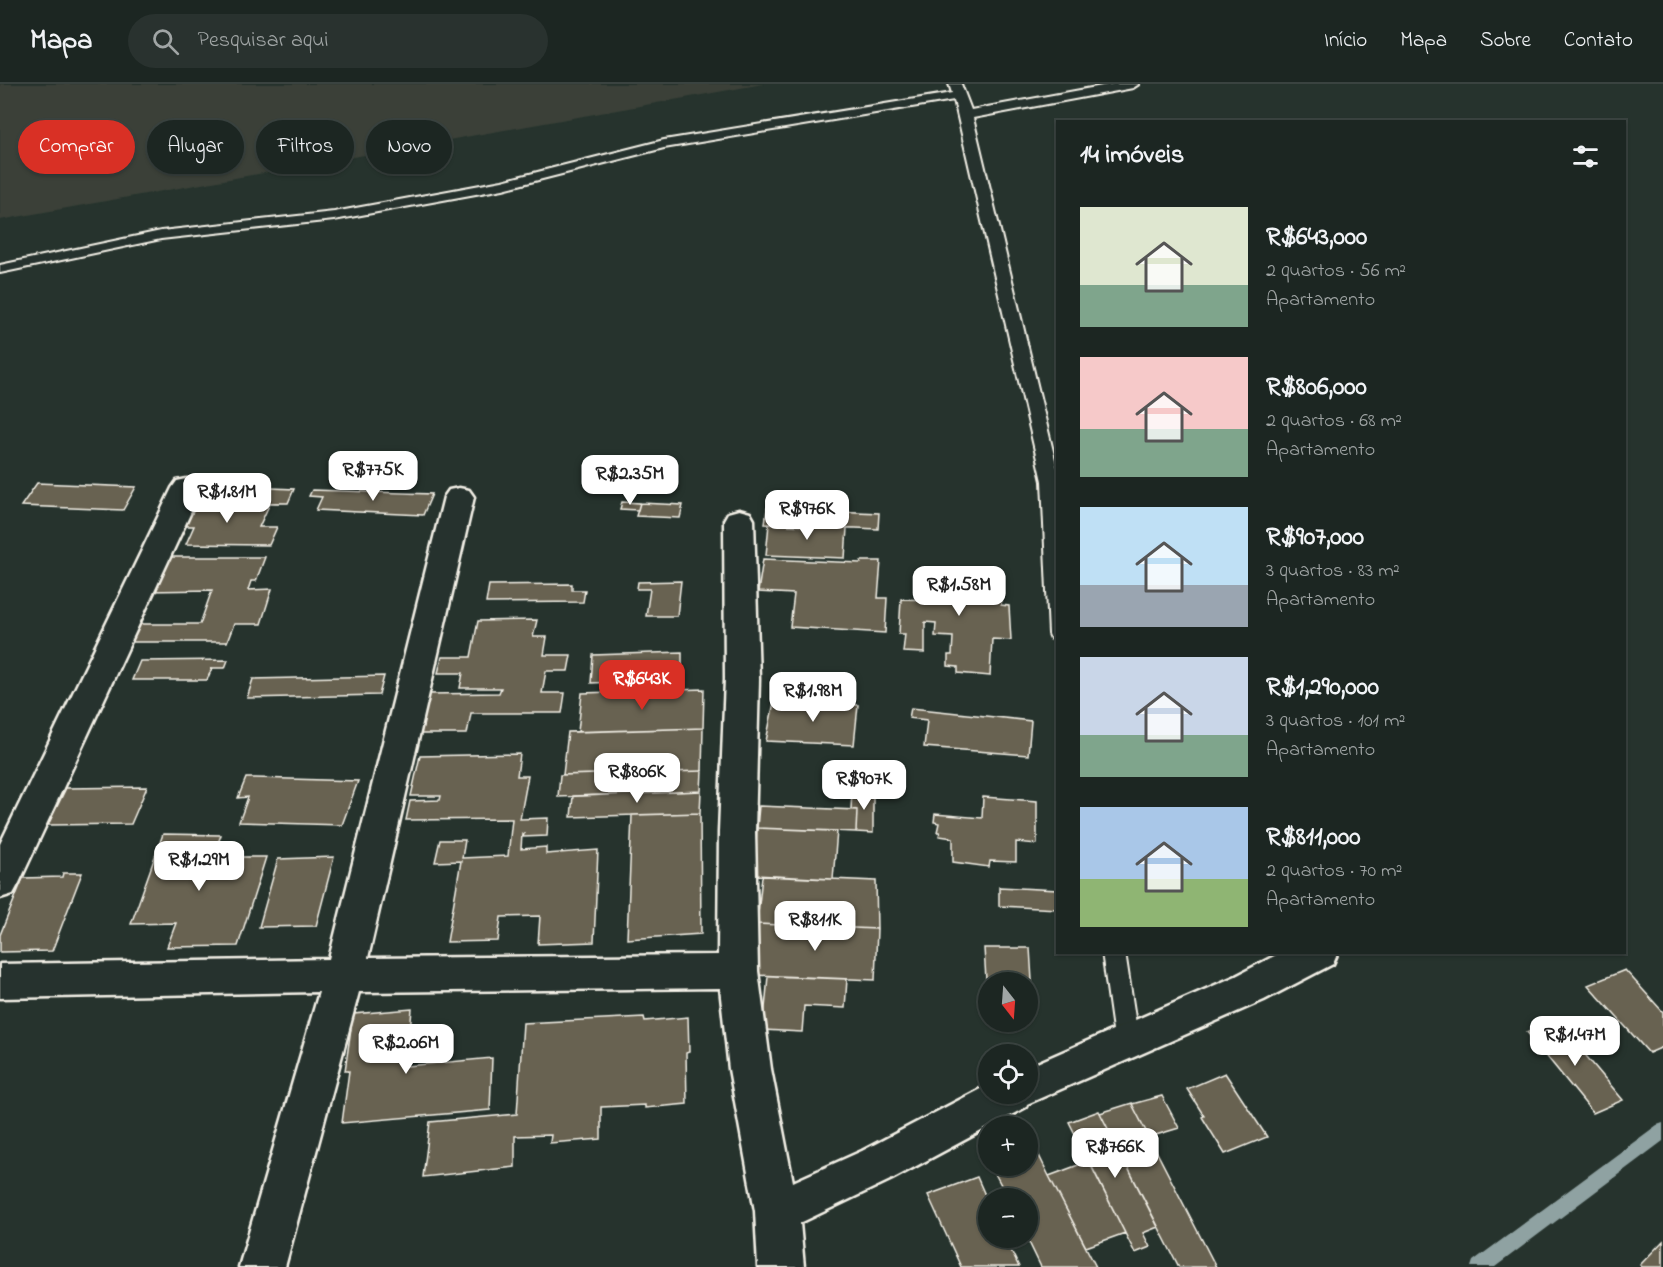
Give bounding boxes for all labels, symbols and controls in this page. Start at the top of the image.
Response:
search box [128,14,548,68]
text: Mapa [30,21,92,62]
icon: search [149,25,182,58]
text: Pesquisar aqui [197,25,328,57]
text: Início [1324,26,1367,56]
text: Mapa [1400,26,1447,56]
text: Sobre [1480,26,1531,56]
text: Contato [1564,26,1633,56]
chip: Comprar [18,120,135,174]
chip: Alugar [147,120,244,174]
chip: Filtros [256,120,354,174]
chip: Novo [366,120,452,174]
text: 14 imóveis [1080,137,1184,175]
icon: filters [1569,140,1602,173]
text: R$643,000 [1266,219,1367,257]
icon: home [1128,231,1200,303]
text: 2 quartos · 56 m² [1266,257,1406,286]
text: Apartamento [1266,286,1375,315]
text: R$806,000 [1266,369,1367,407]
icon: home [1128,381,1200,453]
text: 2 quartos · 68 m² [1266,407,1402,436]
text: Apartamento [1266,436,1375,465]
pin: R$775K [324,451,422,502]
pin: R$2.35M [575,455,685,506]
text: R$775K [343,456,403,485]
text: R$2.35M [595,460,665,489]
pin: R$1.81M [172,473,282,524]
text: R$1.81M [197,478,257,507]
pin: R$976K [758,490,856,541]
text: R$976K [779,495,835,524]
text: R$907,000 [1266,519,1364,557]
icon: home [1128,531,1200,603]
text: 3 quartos · 83 m² [1266,557,1400,586]
pin: R$1.58M [904,566,1014,617]
text: R$1.58M [927,571,991,600]
text: Apartamento [1266,586,1375,615]
pin: R$643K [593,660,691,711]
text: R$643K [613,665,671,694]
text: R$1,290,000 [1266,669,1379,707]
pin: R$1.98M [758,672,868,723]
text: R$1.98M [783,677,843,706]
icon: home [1128,681,1200,753]
text: 3 quartos · 101 m² [1266,707,1405,736]
text: Apartamento [1266,736,1375,765]
pin: R$806K [588,753,686,804]
text: R$806K [608,758,666,787]
pin: R$907K [815,760,913,811]
text: R$907K [836,765,892,794]
text: R$811,000 [1266,819,1361,857]
icon: home [1128,831,1200,903]
pin: R$1.29M [144,841,254,892]
text: R$1.29M [168,846,230,875]
text: 2 quartos · 70 m² [1266,857,1403,886]
text: Apartamento [1266,886,1375,915]
pin: R$811K [766,901,864,952]
text: R$811K [788,906,842,935]
north arrow [978,972,1038,1032]
map controls [978,972,1038,1248]
pin: R$1.47M [1520,1016,1630,1067]
text: R$1.47M [1544,1021,1606,1050]
pin: R$2.06M [351,1024,461,1075]
text: R$2.06M [373,1029,439,1058]
button: locate [978,1044,1038,1104]
button: + [978,1116,1038,1176]
pin: R$766K [1066,1128,1164,1179]
text: R$766K [1086,1133,1144,1162]
button: − [978,1188,1038,1248]

